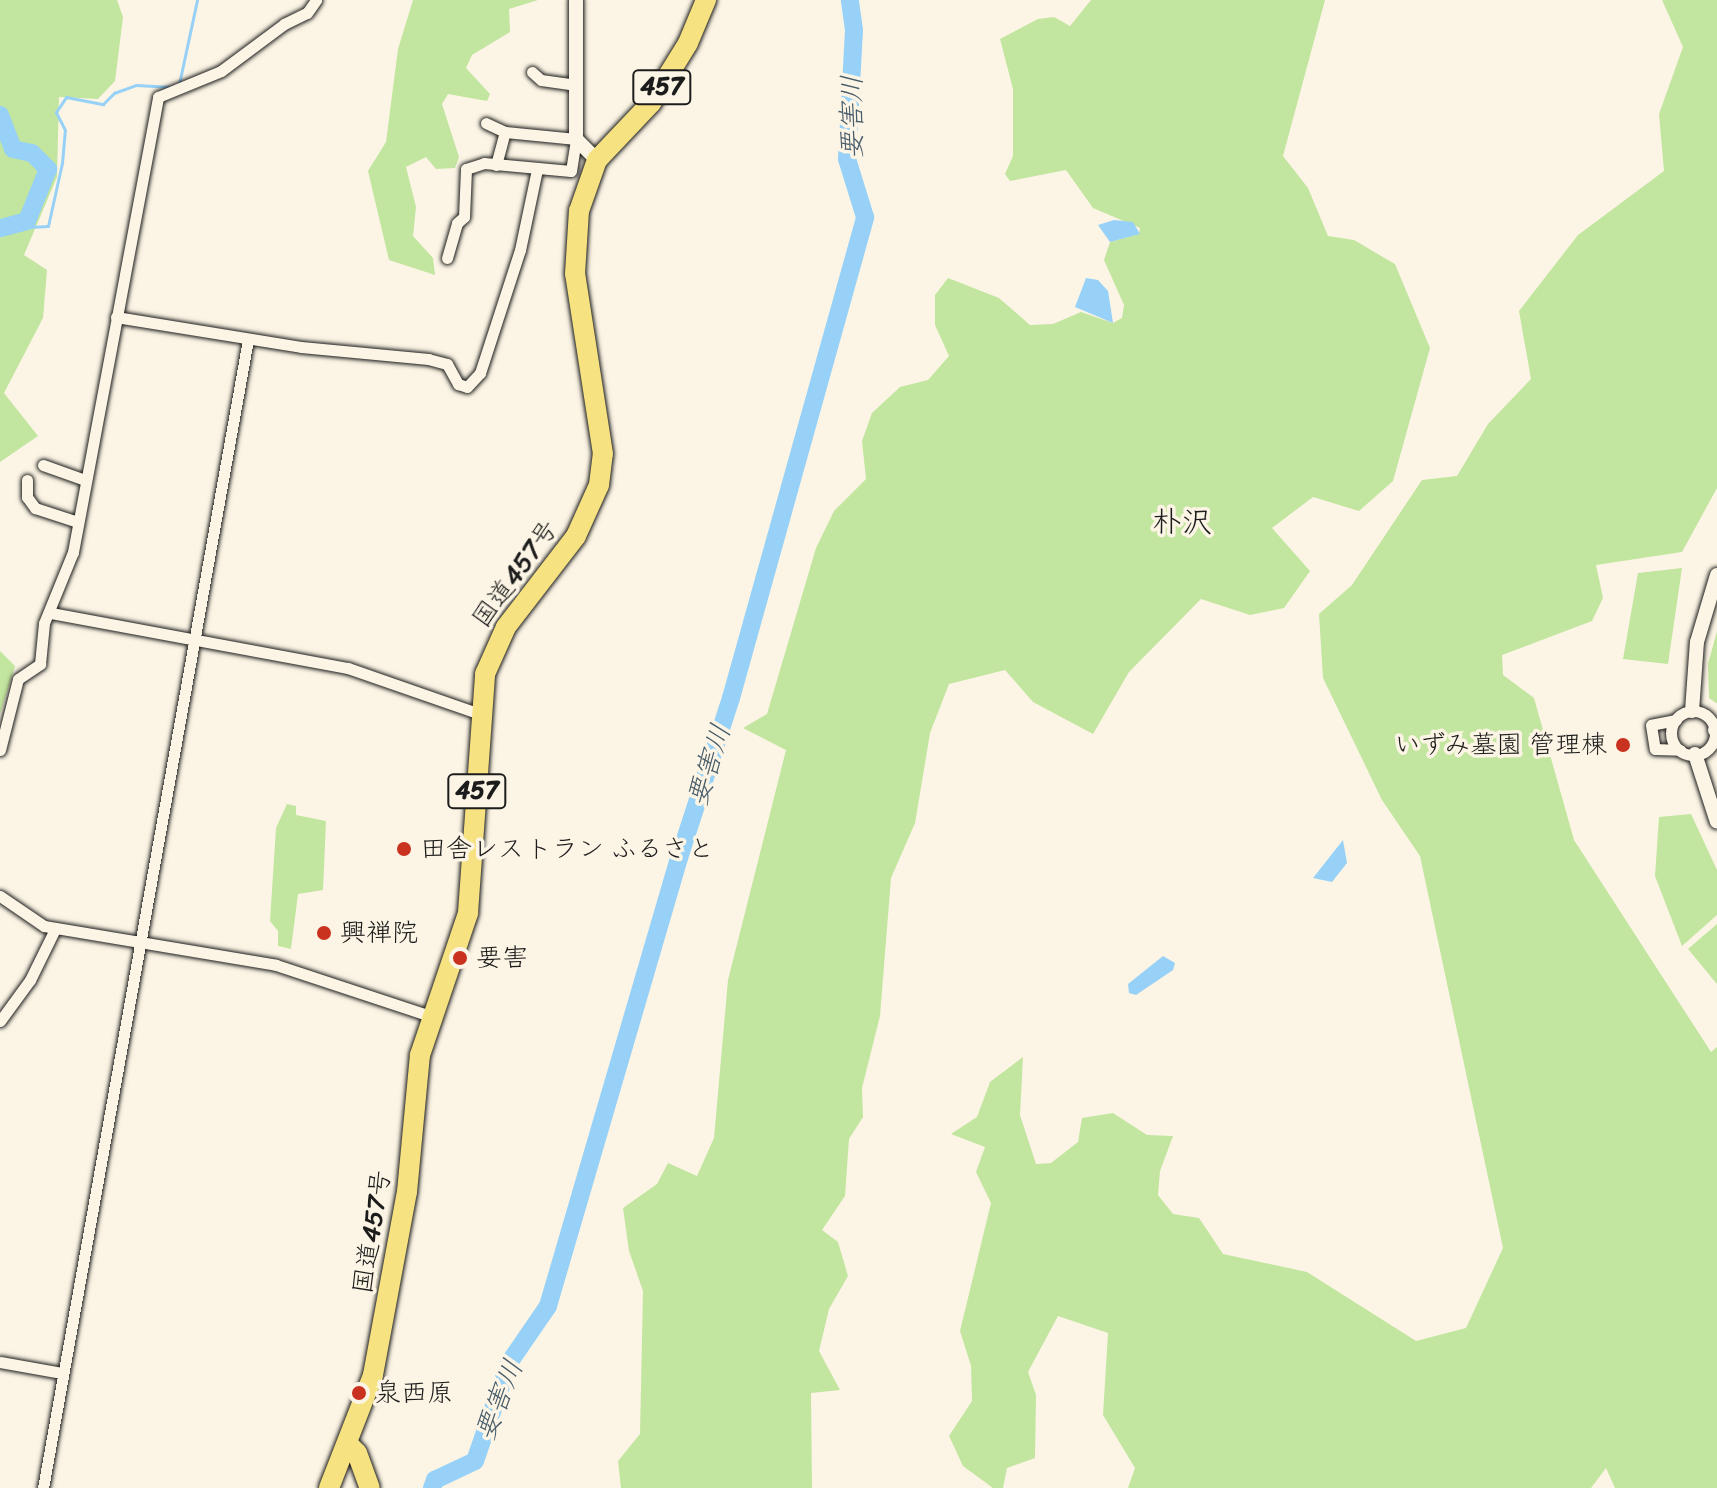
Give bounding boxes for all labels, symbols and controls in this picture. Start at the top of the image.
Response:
road number: 457 [632,67,692,107]
water label: 要害川 [835,75,869,159]
district label: 朴沢 [1152,504,1212,540]
street label: 国道457号 [466,514,564,634]
water label: 要害川 [680,720,738,810]
place label: いずみ墓園 管理棟 [1392,729,1607,761]
marker: いずみ墓園 管理棟 [1614,736,1632,754]
road number: 457 [447,771,507,811]
place label: 田舎レストラン ふるさと [420,833,713,865]
marker: 田舎レストラン ふるさと [395,840,413,858]
place label: 興禅院 [340,917,418,949]
marker: 興禅院 [315,924,333,942]
place label: 要害 [476,942,528,974]
marker: 要害 [451,949,469,967]
street label: 国道457号 [347,1168,397,1296]
water label: 要害川 [468,1355,530,1445]
place label: 泉西原 [375,1377,453,1409]
marker: 泉西原 [350,1384,368,1402]

